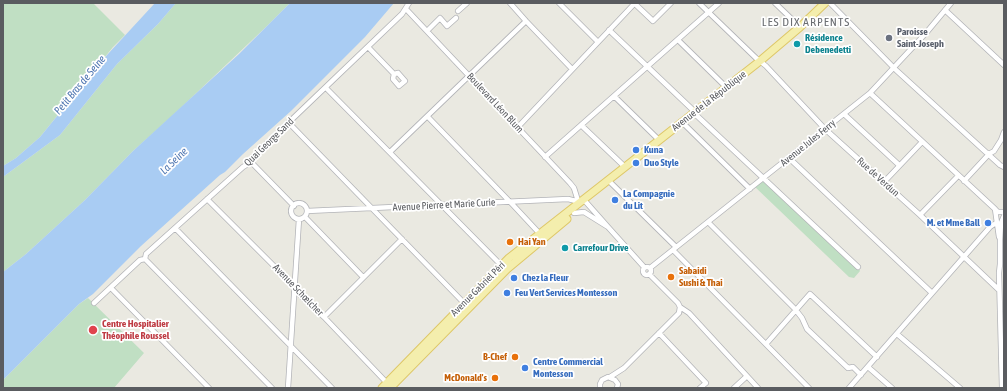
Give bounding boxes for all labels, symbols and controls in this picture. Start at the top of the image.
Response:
district label: LES DIX ARPENTS [762,15,850,29]
place label: Paroisse Saint-Joseph [897,26,944,50]
place label: Résidence Debenedetti [805,32,851,56]
marker: Paroisse Saint-Joseph [884,33,894,43]
marker: Résidence Debenedetti [792,39,802,49]
water label: Petit Bras de Seine [51,53,109,117]
street label: Avenue de la République [669,68,749,134]
street label: Boulevard Léon Blum [464,70,526,136]
street label: Quai George Sand [242,115,296,169]
street label: Avenue Jules Ferry [778,117,838,169]
place label: Kuna [644,144,663,156]
water label: La Seine [157,145,191,177]
marker: Kuna [631,145,641,155]
street label: Rue de Verdun [854,155,902,199]
place label: Duo Style [644,157,679,169]
marker: Duo Style [631,158,641,168]
place label: La Compagnie du Lit [623,188,675,212]
marker: La Compagnie du Lit [610,195,620,205]
street label: Avenue Pierre et Marie Curie [392,196,496,214]
place label: M. et Mme Ball [927,217,980,229]
marker: M. et Mme Ball [983,218,993,228]
place label: Hai Yan [518,236,545,248]
marker: Hai Yan [505,237,515,247]
place label: Carrefour Drive [573,242,629,254]
marker: Carrefour Drive [560,243,570,253]
street label: Avenue Gabriel Péri [448,259,508,319]
street label: Avenue Schœlcher [270,262,326,318]
place label: Sabaidi Sushi & Thai [679,265,723,288]
place label: Chez la Fleur [522,272,568,284]
marker: Sabaidi Sushi & Thai [666,272,676,282]
marker: Chez la Fleur [509,273,519,283]
place label: Feu Vert Services Montesson [515,287,617,299]
marker: Feu Vert Services Montesson [502,288,512,298]
place label: Centre Hospitalier Théophile Roussel [102,318,169,342]
marker: Centre Hospitalier Théophile Roussel [87,324,99,336]
place label: B-Chef [483,351,507,363]
marker: B-Chef [510,352,520,362]
place label: Centre Commercial Montesson [533,356,603,380]
marker: Centre Commercial Montesson [520,363,530,373]
place label: McDonald's [444,372,487,384]
marker: McDonald's [490,373,500,383]

